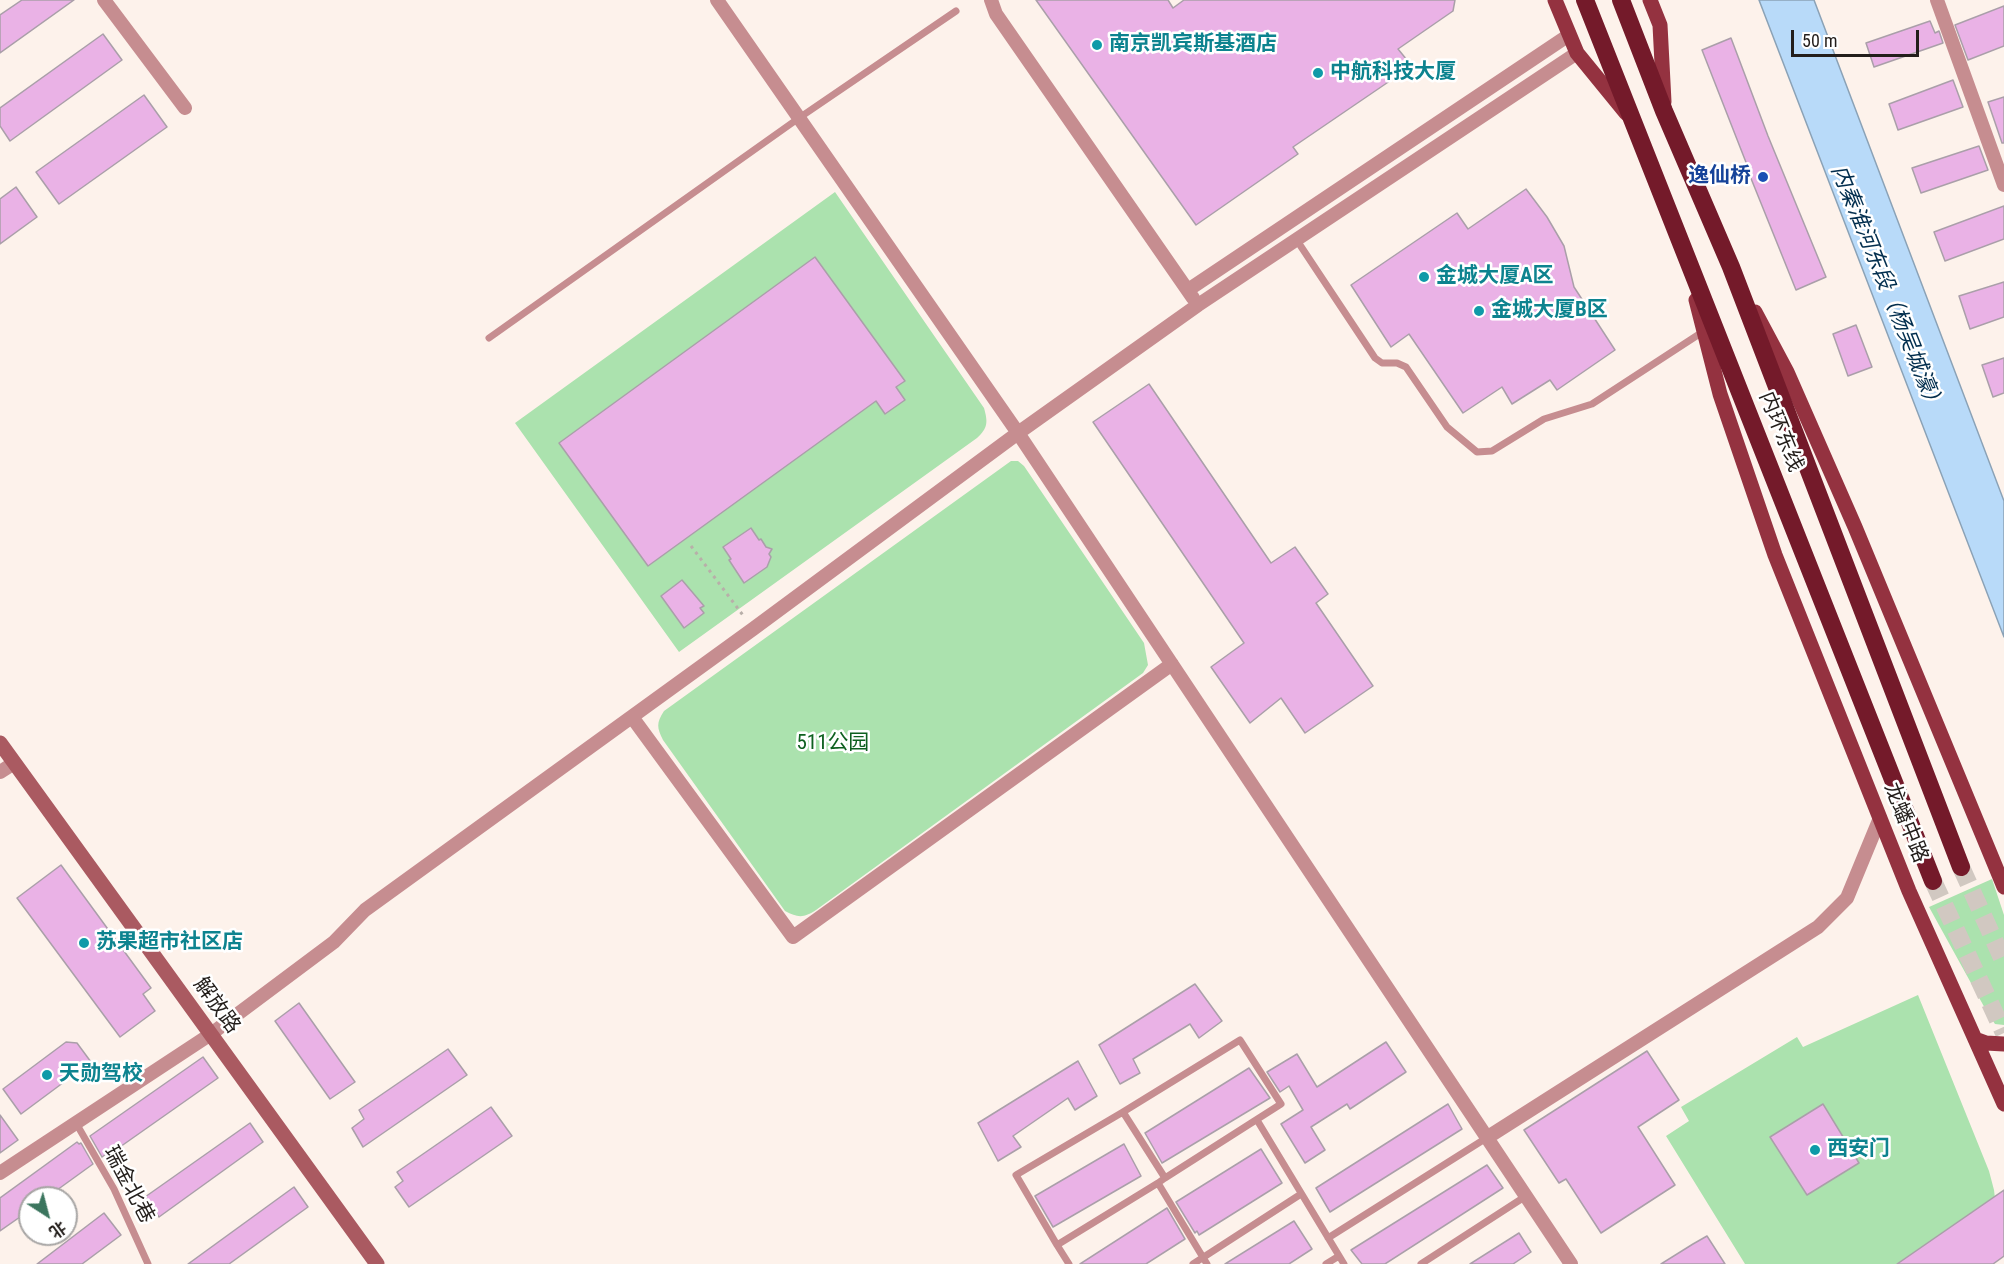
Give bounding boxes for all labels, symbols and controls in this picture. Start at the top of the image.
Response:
scale bar [1794,18,1922,56]
text: 50 m [1802,30,1837,51]
place label: 南京凯宾斯基酒店 [1109,32,1277,58]
marker: 南京凯宾斯基酒店 [1090,38,1104,52]
place label: 中航科技大厦 [1330,60,1456,86]
marker: 中航科技大厦 [1311,66,1325,80]
water label: 内秦淮河东段（杨吴城濠） [1824,162,1948,416]
place label: 逸仙桥 [1688,164,1751,190]
marker: 逸仙桥 [1756,170,1770,184]
place label: 金城大厦A区 [1436,264,1554,290]
marker: 金城大厦A区 [1417,270,1431,284]
place label: 金城大厦B区 [1491,298,1608,324]
marker: 金城大厦B区 [1472,304,1486,318]
street label: 内环东线 [1753,388,1807,476]
park label: 511公园 [796,731,870,757]
street label: 龙蟠中路 [1878,779,1932,867]
place label: 苏果超市社区店 [96,930,243,956]
marker: 苏果超市社区店 [77,936,91,950]
street label: 解放路 [187,973,245,1039]
place label: 天勋驾校 [59,1062,143,1088]
marker: 天勋驾校 [40,1068,54,1082]
place label: 西安门 [1827,1137,1890,1163]
street label: 瑞金北巷 [97,1142,159,1228]
marker: 西安门 [1808,1143,1822,1157]
north arrow [18,1186,78,1246]
text: 北 [46,1217,70,1242]

